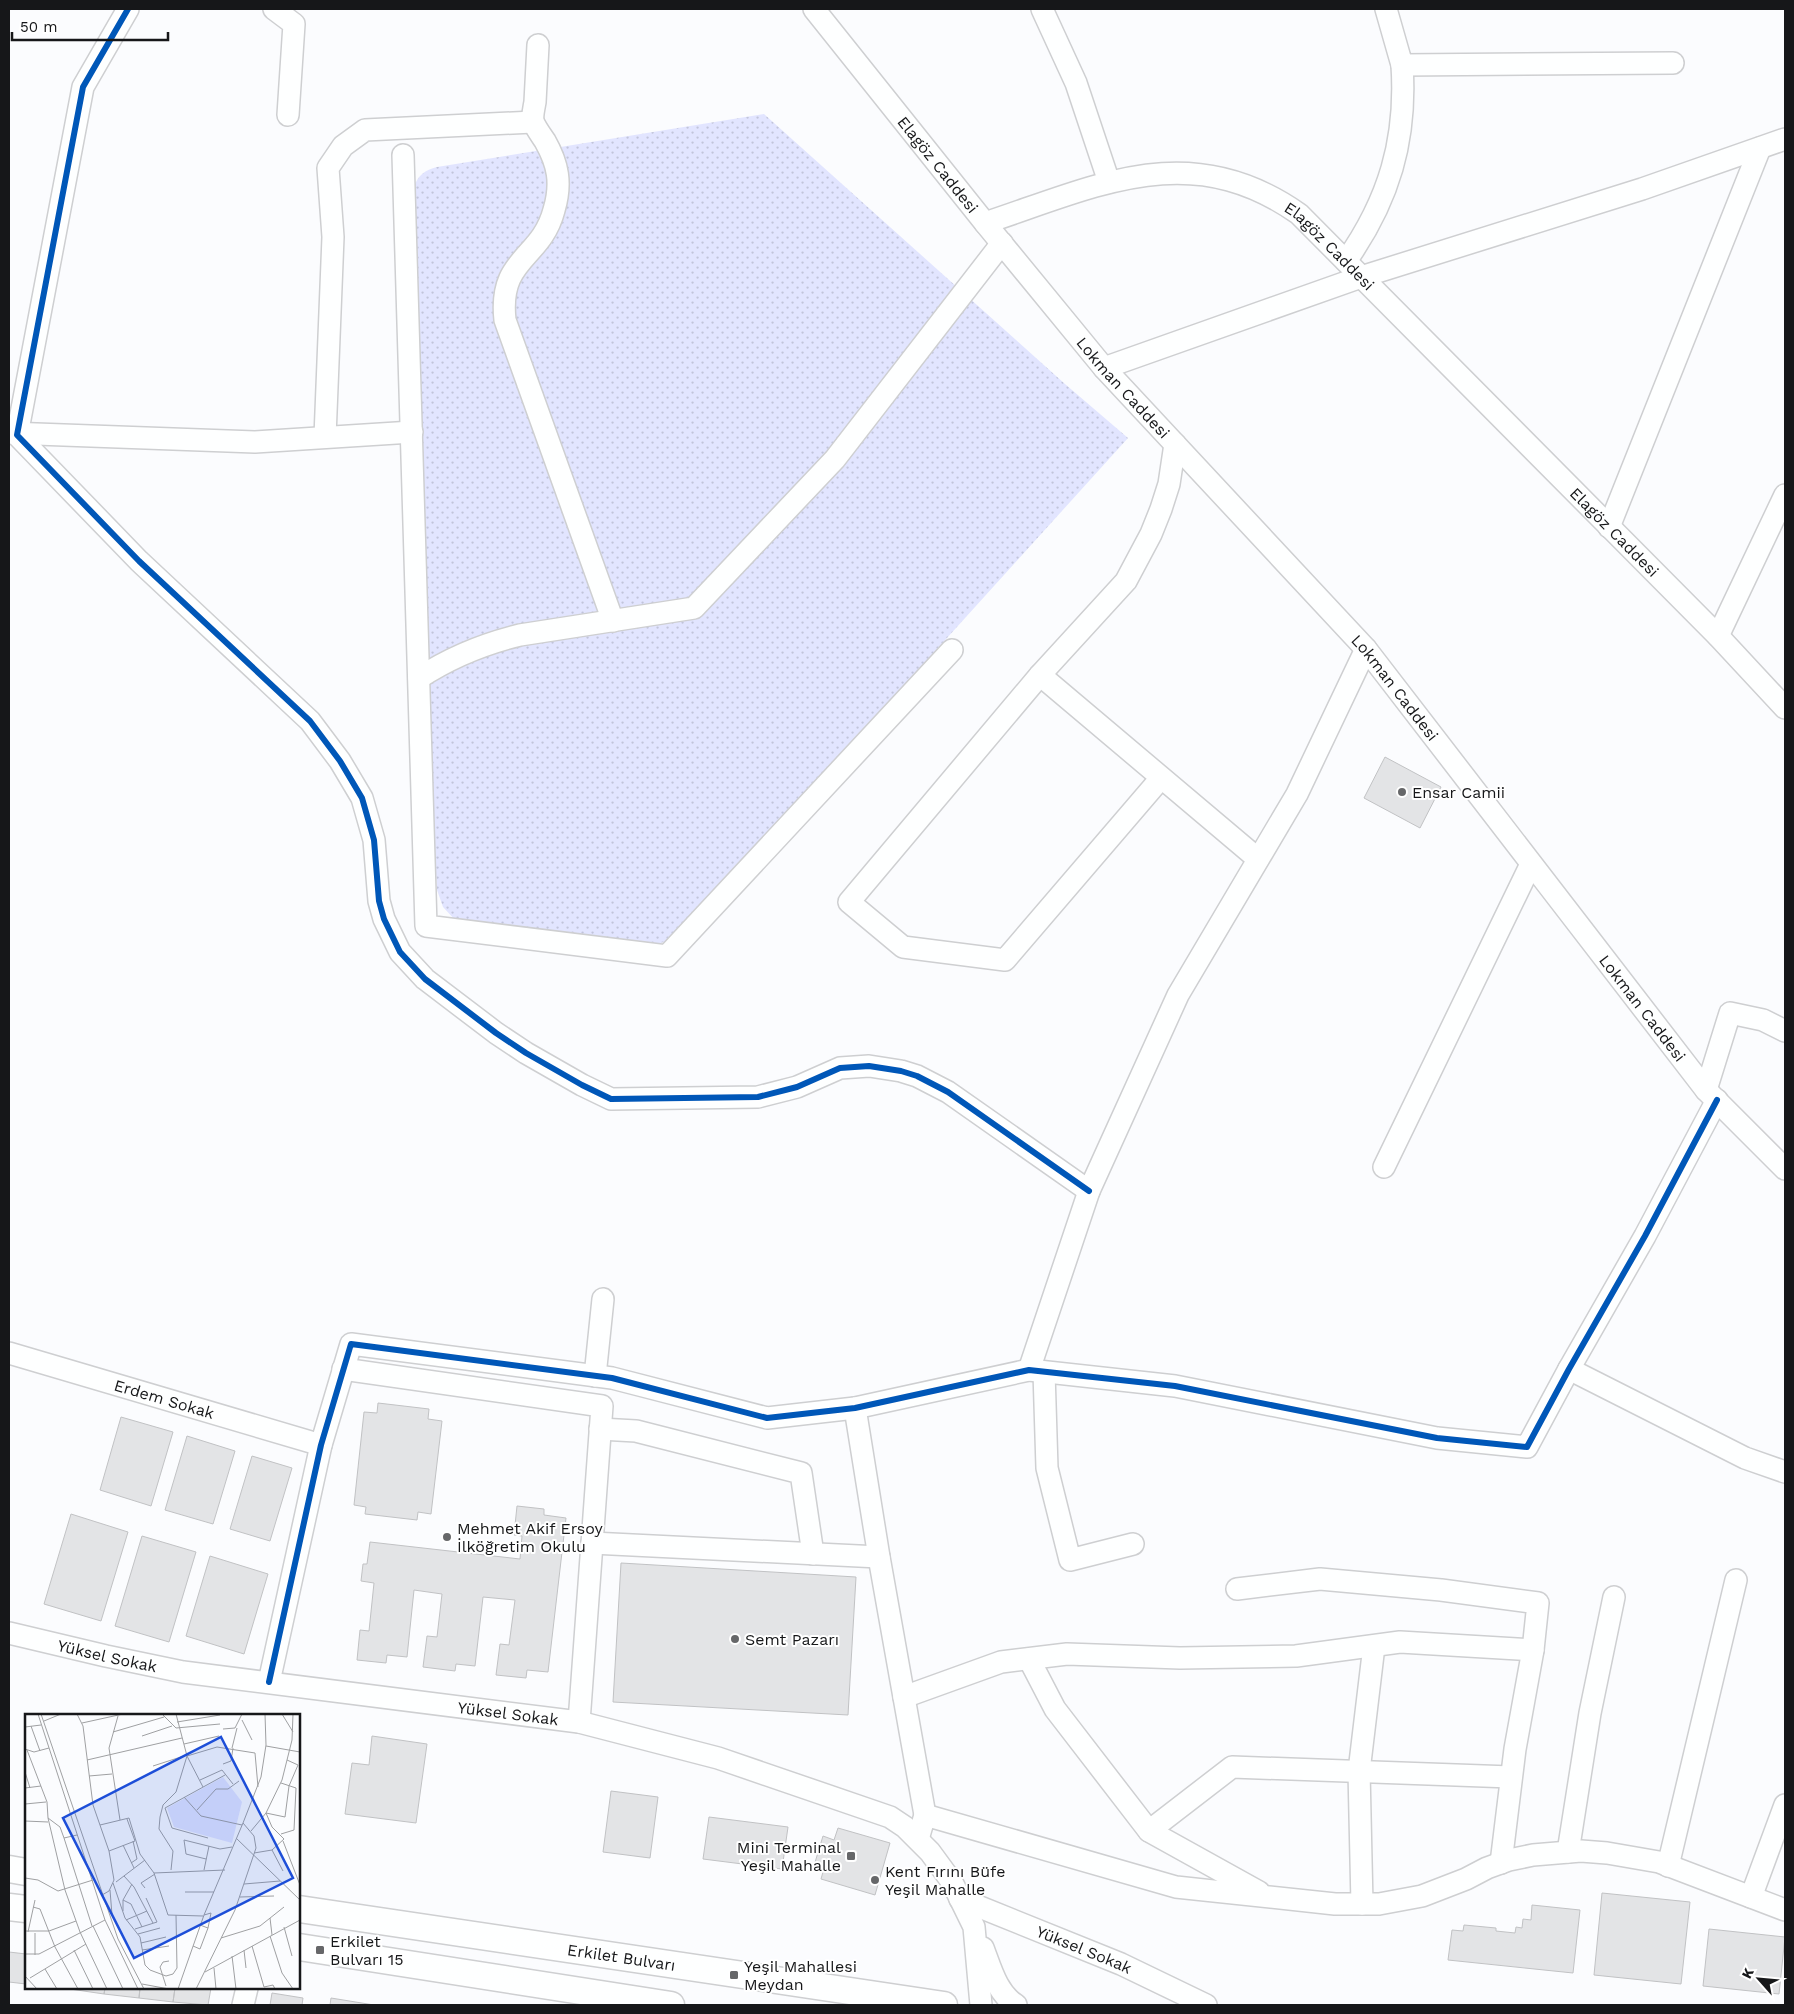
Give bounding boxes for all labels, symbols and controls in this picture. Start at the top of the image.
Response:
scale bar [12,10,169,42]
text: 50 m [20,18,57,36]
street label: Elagöz Caddesi [893,113,982,217]
street label: Elagöz Caddesi [1281,198,1378,294]
street label: Lokman Caddesi [1072,333,1174,442]
street label: Elagöz Caddesi [1566,484,1663,581]
street label: Lokman Caddesi [1347,631,1442,745]
place label: Ensar Camii [1412,783,1505,802]
marker: Ensar Camii [1396,786,1408,798]
street label: Lokman Caddesi [1595,951,1689,1065]
street label: Erdem Sokak [112,1376,217,1423]
place label: Mehmet Akif Ersoy İlköğretim Okulu [457,1519,604,1556]
marker: Mehmet Akif Ersoy İlköğretim Okulu [441,1531,453,1543]
place label: Semt Pazarı [745,1630,839,1649]
marker: Semt Pazarı [729,1633,741,1645]
street label: Yüksel Sokak [56,1636,159,1676]
street label: Yüksel Sokak [456,1698,560,1729]
inset map [25,1714,300,1989]
place label: Mini Terminal Yeşil Mahalle [737,1838,841,1875]
marker: Mini Terminal Yeşil Mahalle [845,1850,857,1862]
place label: Kent Fırını Büfe Yeşil Mahalle [885,1862,1005,1899]
marker: Kent Fırını Büfe Yeşil Mahalle [869,1874,881,1886]
street label: Yüksel Sokak [1033,1922,1135,1978]
place label: Erkilet Bulvarı 15 [330,1932,404,1969]
street label: Erkilet Bulvarı [566,1940,677,1975]
marker: Erkilet Bulvarı 15 [314,1944,326,1956]
north arrow [1734,1954,1784,2004]
place label: Yeşil Mahallesi Meydan [744,1957,857,1994]
text: K [1738,1965,1757,1981]
marker: Yeşil Mahallesi Meydan [728,1969,740,1981]

